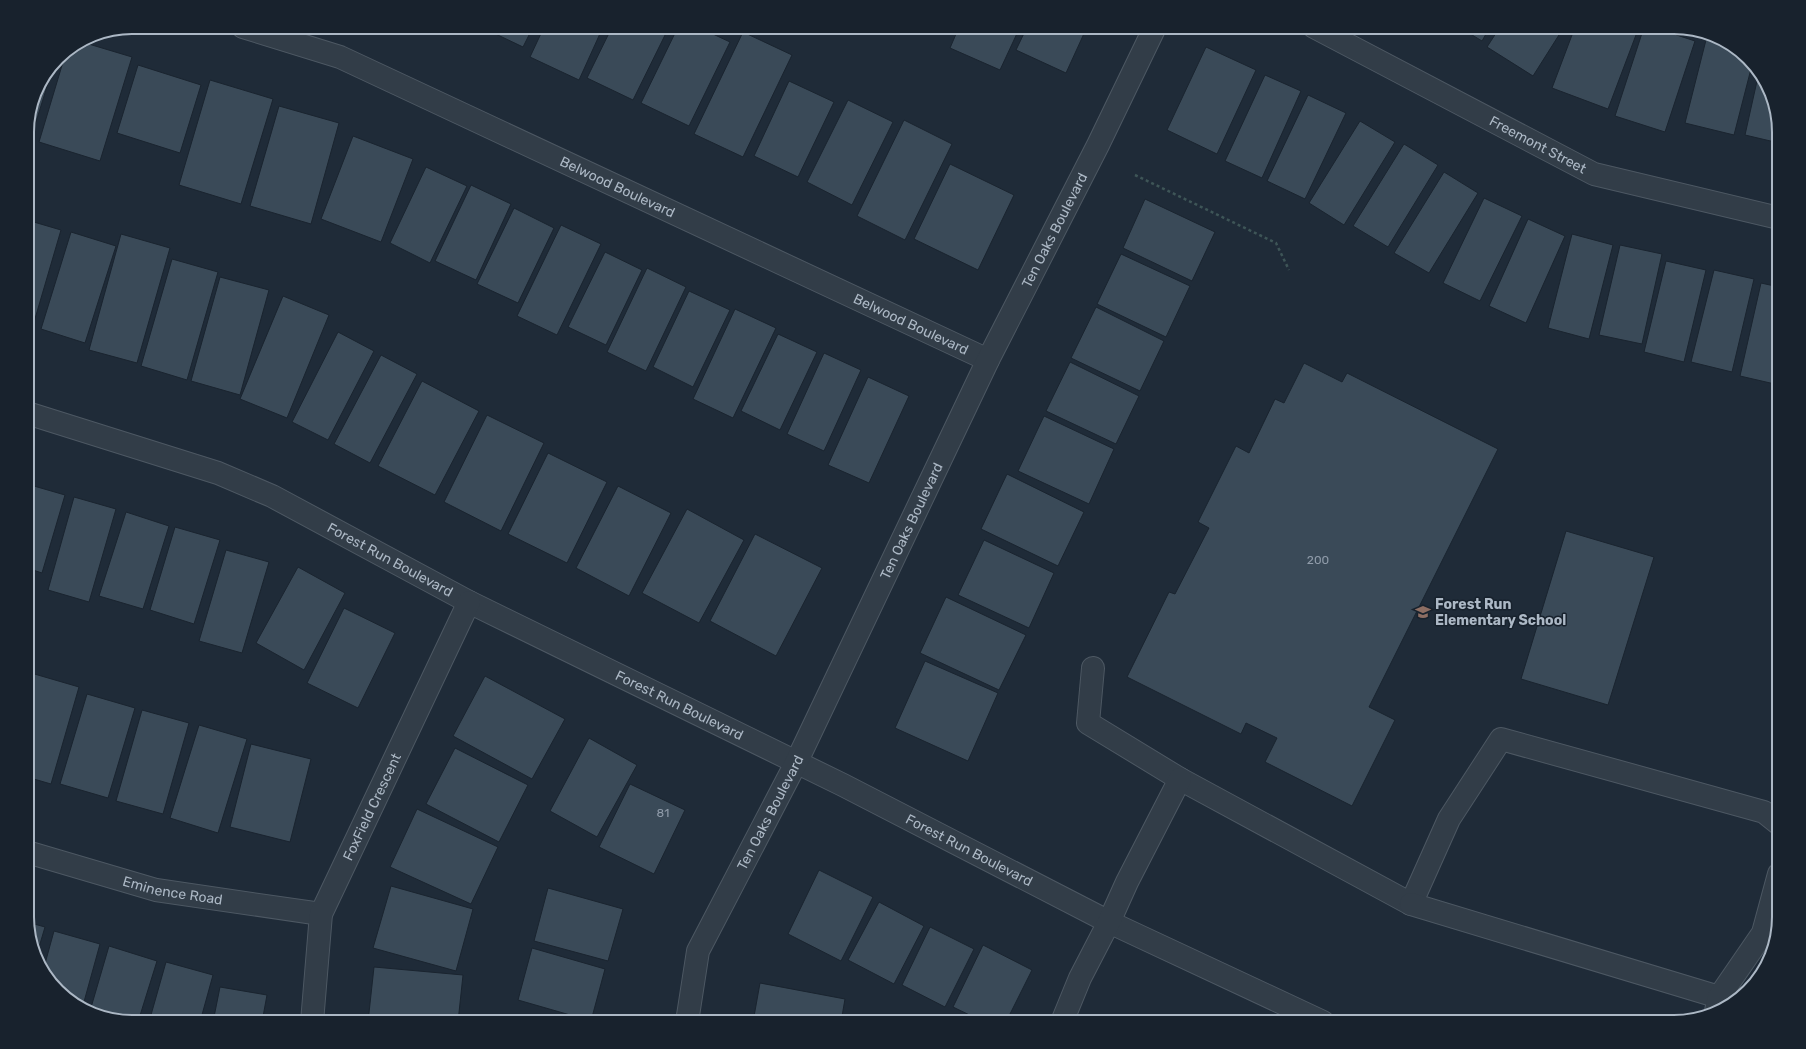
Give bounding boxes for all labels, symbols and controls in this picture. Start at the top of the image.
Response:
street label: Freemont Street [1486,113,1590,178]
street label: Belwood Boulevard [557,153,678,221]
street label: Ten Oaks Boulevard [1018,170,1091,291]
street label: Belwood Boulevard [851,290,971,359]
street label: Ten Oaks Boulevard [877,460,947,582]
street label: Forest Run Boulevard [324,519,456,601]
house number: 200 [1307,553,1329,567]
place label: Forest Run Elementary School [1435,596,1566,629]
school or university icon: Forest Run Elementary School [1414,603,1432,621]
street label: Forest Run Boulevard [613,667,746,744]
street label: FoxField Crescent [340,750,405,864]
street label: Ten Oaks Boulevard [734,753,807,873]
house number: 81 [657,806,669,820]
street label: Forest Run Boulevard [903,811,1035,890]
street label: Eminence Road [121,873,224,909]

